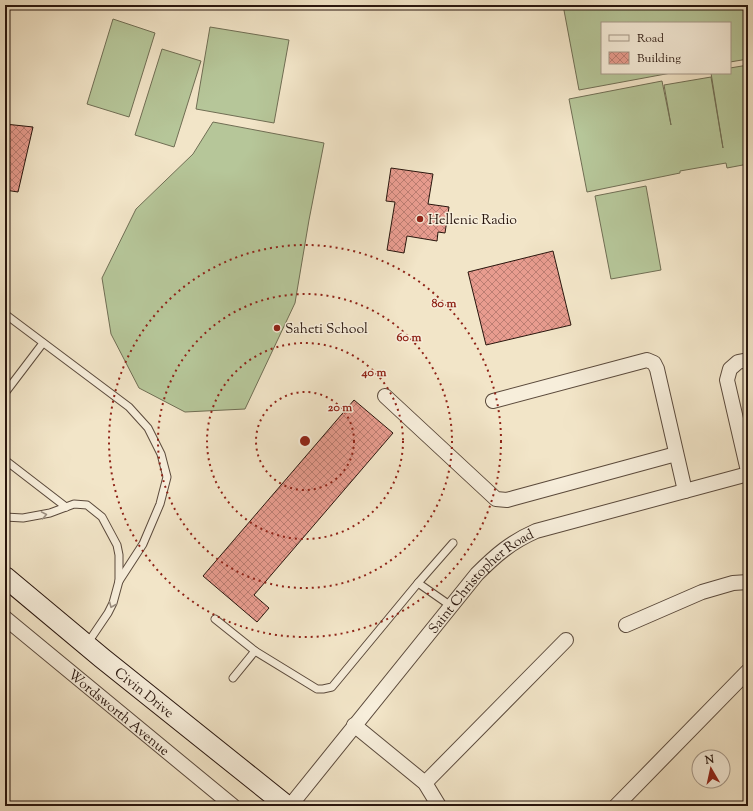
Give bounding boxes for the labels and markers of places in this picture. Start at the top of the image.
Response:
place label: Hellenic Radio [428,211,517,231]
marker: Hellenic Radio [415,214,425,224]
place label: Saheti School [285,320,368,340]
marker: Saheti School [272,323,282,333]
centre of rings [298,434,312,448]

